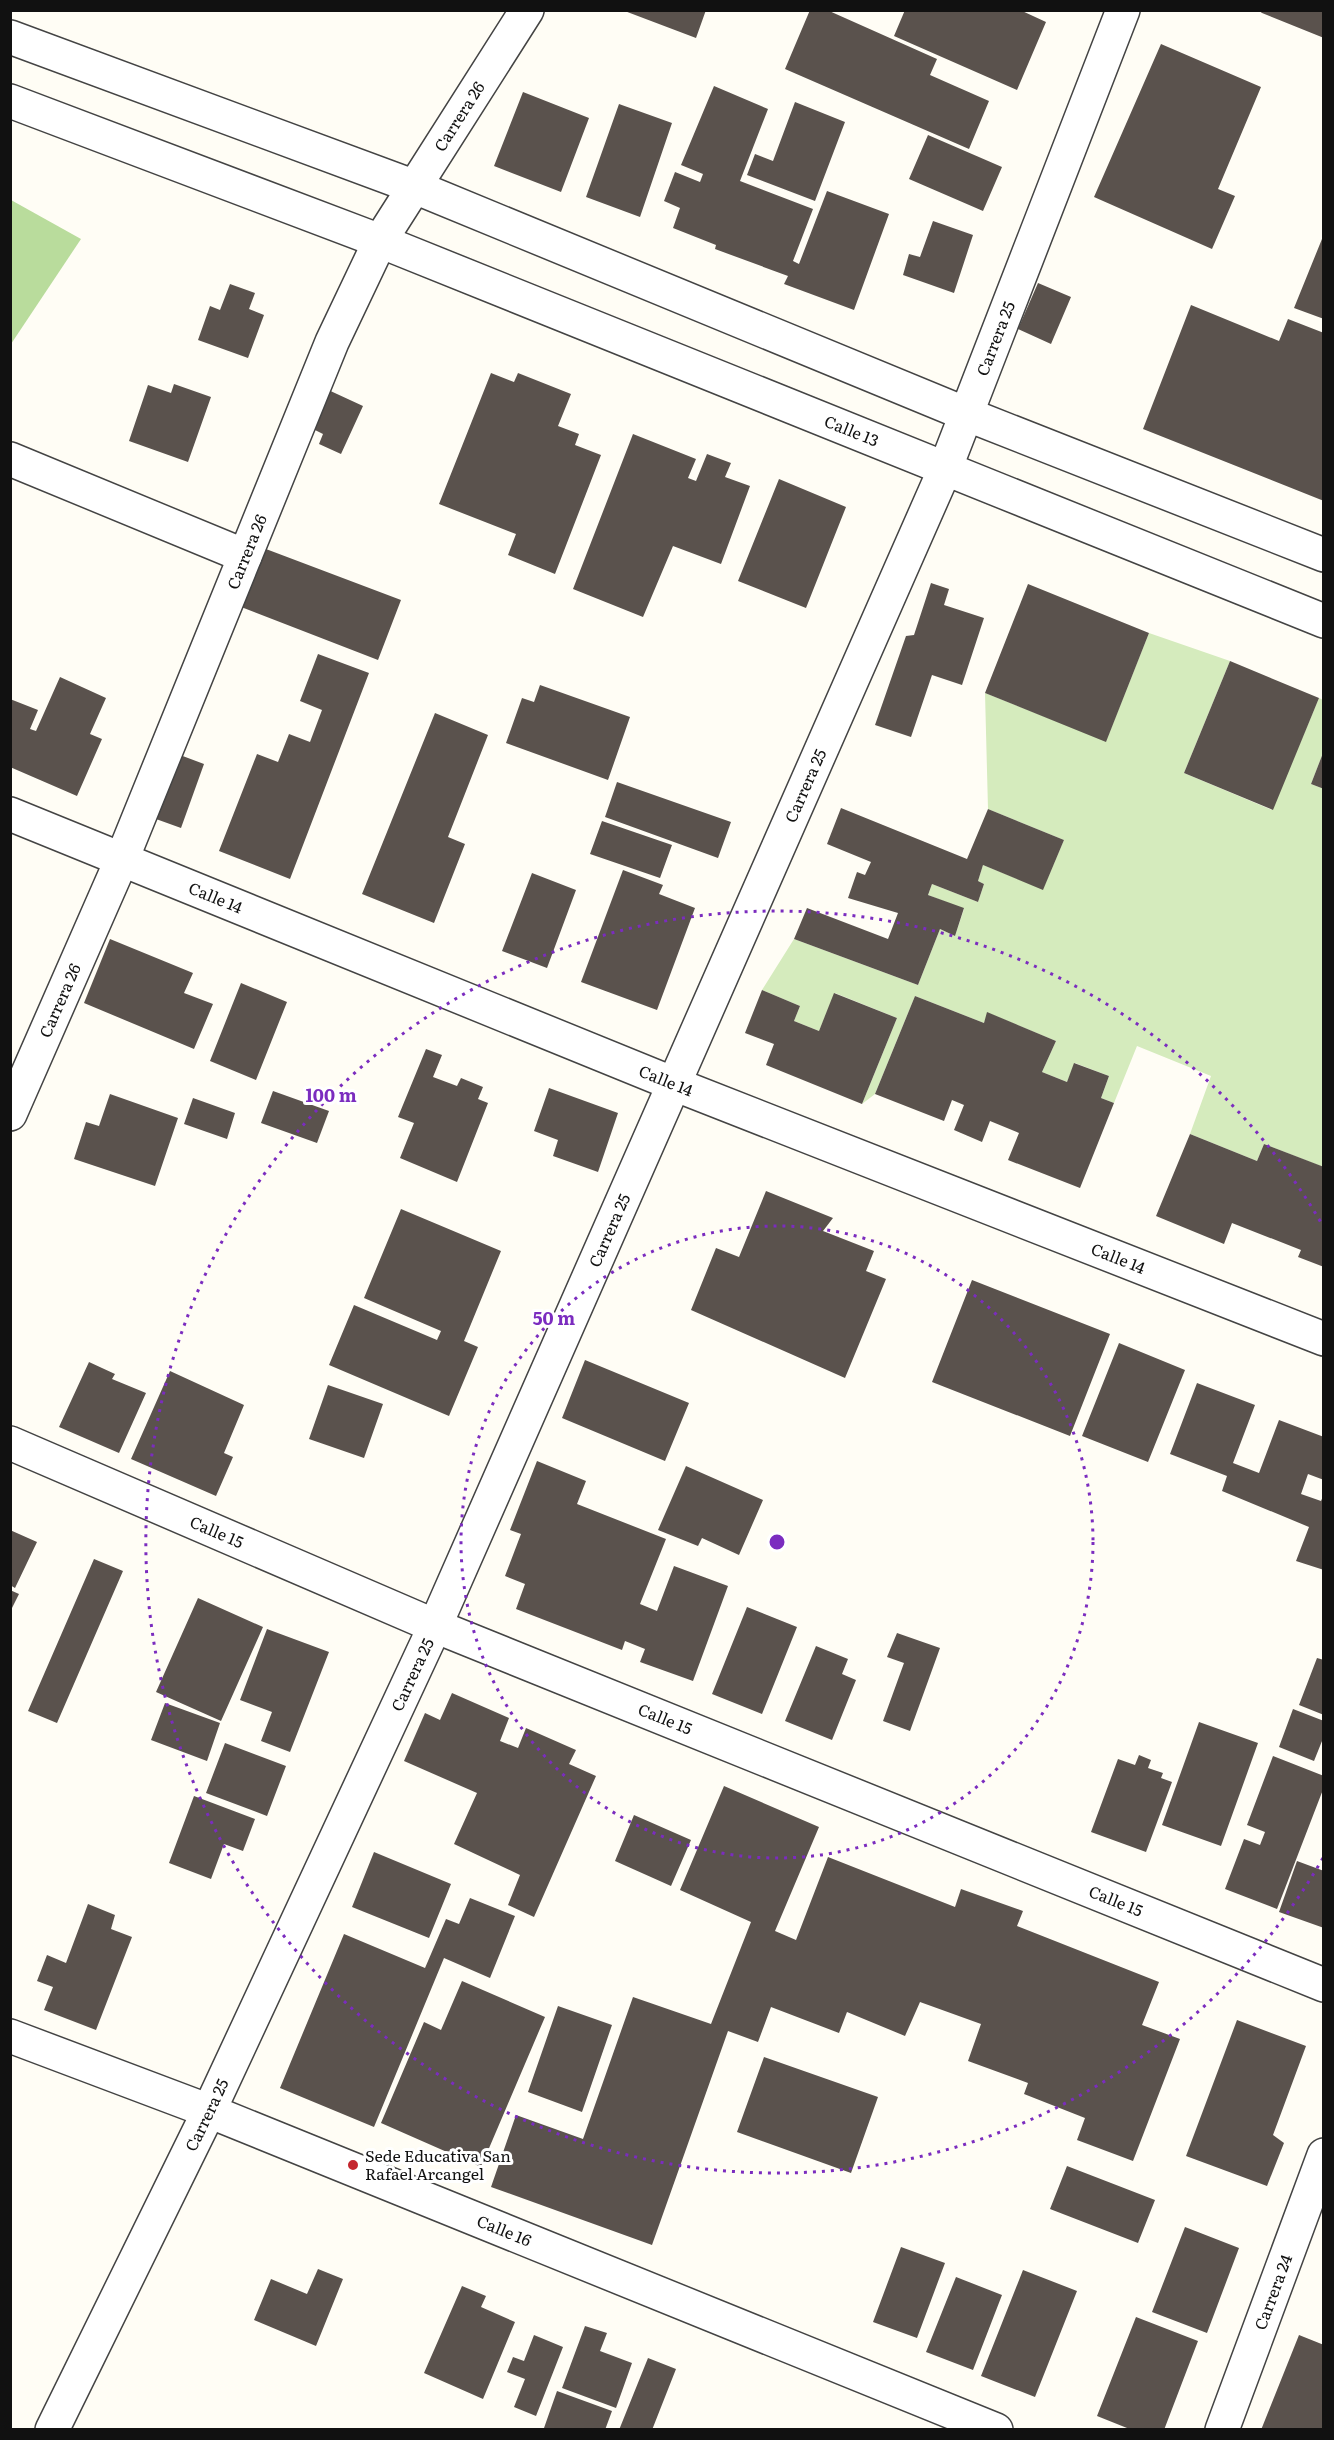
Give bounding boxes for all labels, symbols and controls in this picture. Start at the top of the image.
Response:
street label: Carrera 26 [427,76,490,156]
street label: Carrera 25 [969,297,1020,379]
street label: Calle 13 [821,408,883,452]
street label: Carrera 26 [220,510,272,593]
street label: Carrera 25 [778,745,831,826]
street label: Calle 14 [185,875,247,919]
street label: Carrera 26 [32,959,86,1041]
street label: Calle 14 [636,1058,697,1101]
text: 100 m [305,1081,357,1108]
street label: Carrera 25 [582,1189,635,1271]
street label: Calle 14 [1088,1236,1149,1279]
text: 50 m [533,1304,575,1331]
street label: Calle 15 [186,1509,248,1553]
centre of rings [767,1532,787,1552]
street label: Carrera 25 [384,1634,439,1715]
street label: Calle 15 [635,1696,696,1740]
street label: Calle 15 [1086,1878,1147,1922]
street label: Carrera 25 [178,2074,234,2155]
place label: Sede Educativa San Rafael Arcangel [365,2143,511,2185]
marker: Sede Educativa San Rafael Arcangel [346,2158,360,2172]
street label: Calle 16 [474,2208,536,2252]
street label: Carrera 24 [1247,2250,1297,2333]

